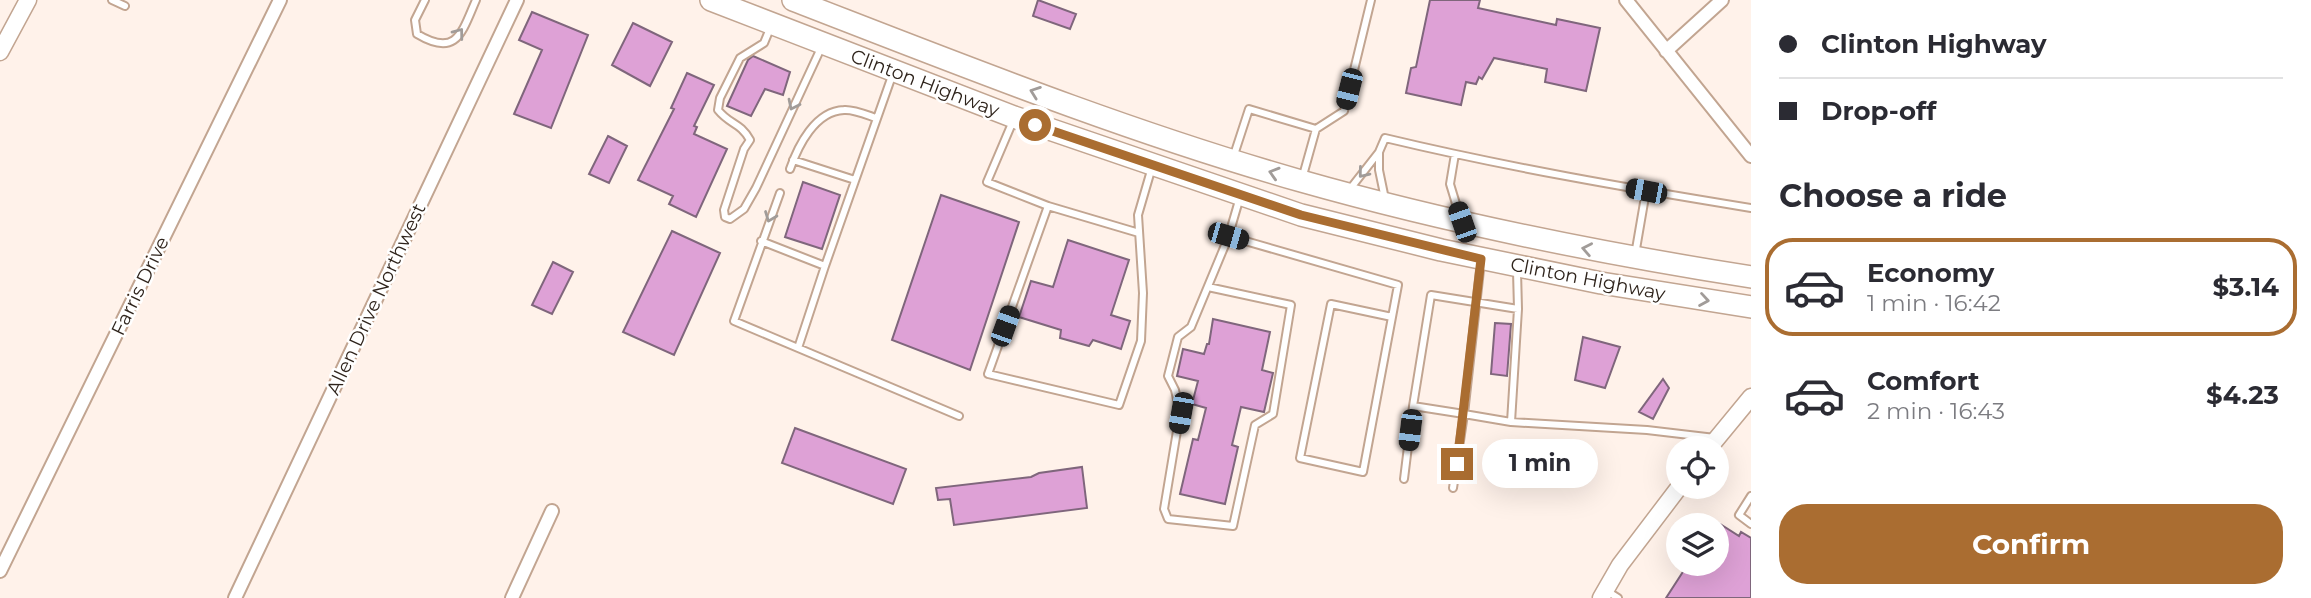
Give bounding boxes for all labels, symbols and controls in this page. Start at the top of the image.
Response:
one-way arrow [450,28,463,40]
text: Clinton Highway [1821,28,2047,60]
street label: Clinton Highway [847,44,1003,122]
car [1334,66,1365,112]
one-way arrow [1029,87,1041,101]
text: Drop-off [1821,95,1936,127]
one-way arrow [788,98,802,110]
route start [1019,109,1051,141]
one-way arrow [1359,165,1371,178]
one-way arrow [1268,166,1280,181]
text: Choose a ride [1779,176,2007,215]
car [1624,177,1669,205]
street label: Allen Drive Northwest [322,199,431,398]
car [1446,199,1479,245]
one-way arrow [765,210,779,222]
car [1205,220,1252,252]
street label: Farris Drive [106,233,174,339]
one-way arrow [1581,242,1593,257]
street label: Clinton Highway [1509,253,1668,305]
icon: car [1783,256,1846,319]
text: Economy [1867,257,1994,289]
text: $3.14 [2213,271,2279,303]
text: 1 min · 16:42 [1867,289,2001,317]
one-way arrow [1698,292,1710,307]
car [988,303,1023,349]
icon: car [1783,364,1846,427]
text: Comfort [1867,365,1979,397]
text: $4.23 [2206,379,2279,411]
car [1168,390,1195,436]
text: 2 min · 16:43 [1867,397,2005,425]
car [1398,408,1423,452]
map controls [1666,436,1729,576]
button: locate [1666,436,1729,499]
callout: 1 min [1482,440,1597,489]
route end [1441,448,1473,480]
text: 1 min [1509,449,1571,477]
button: Confirm [1779,504,2283,584]
button: layers [1666,513,1729,576]

